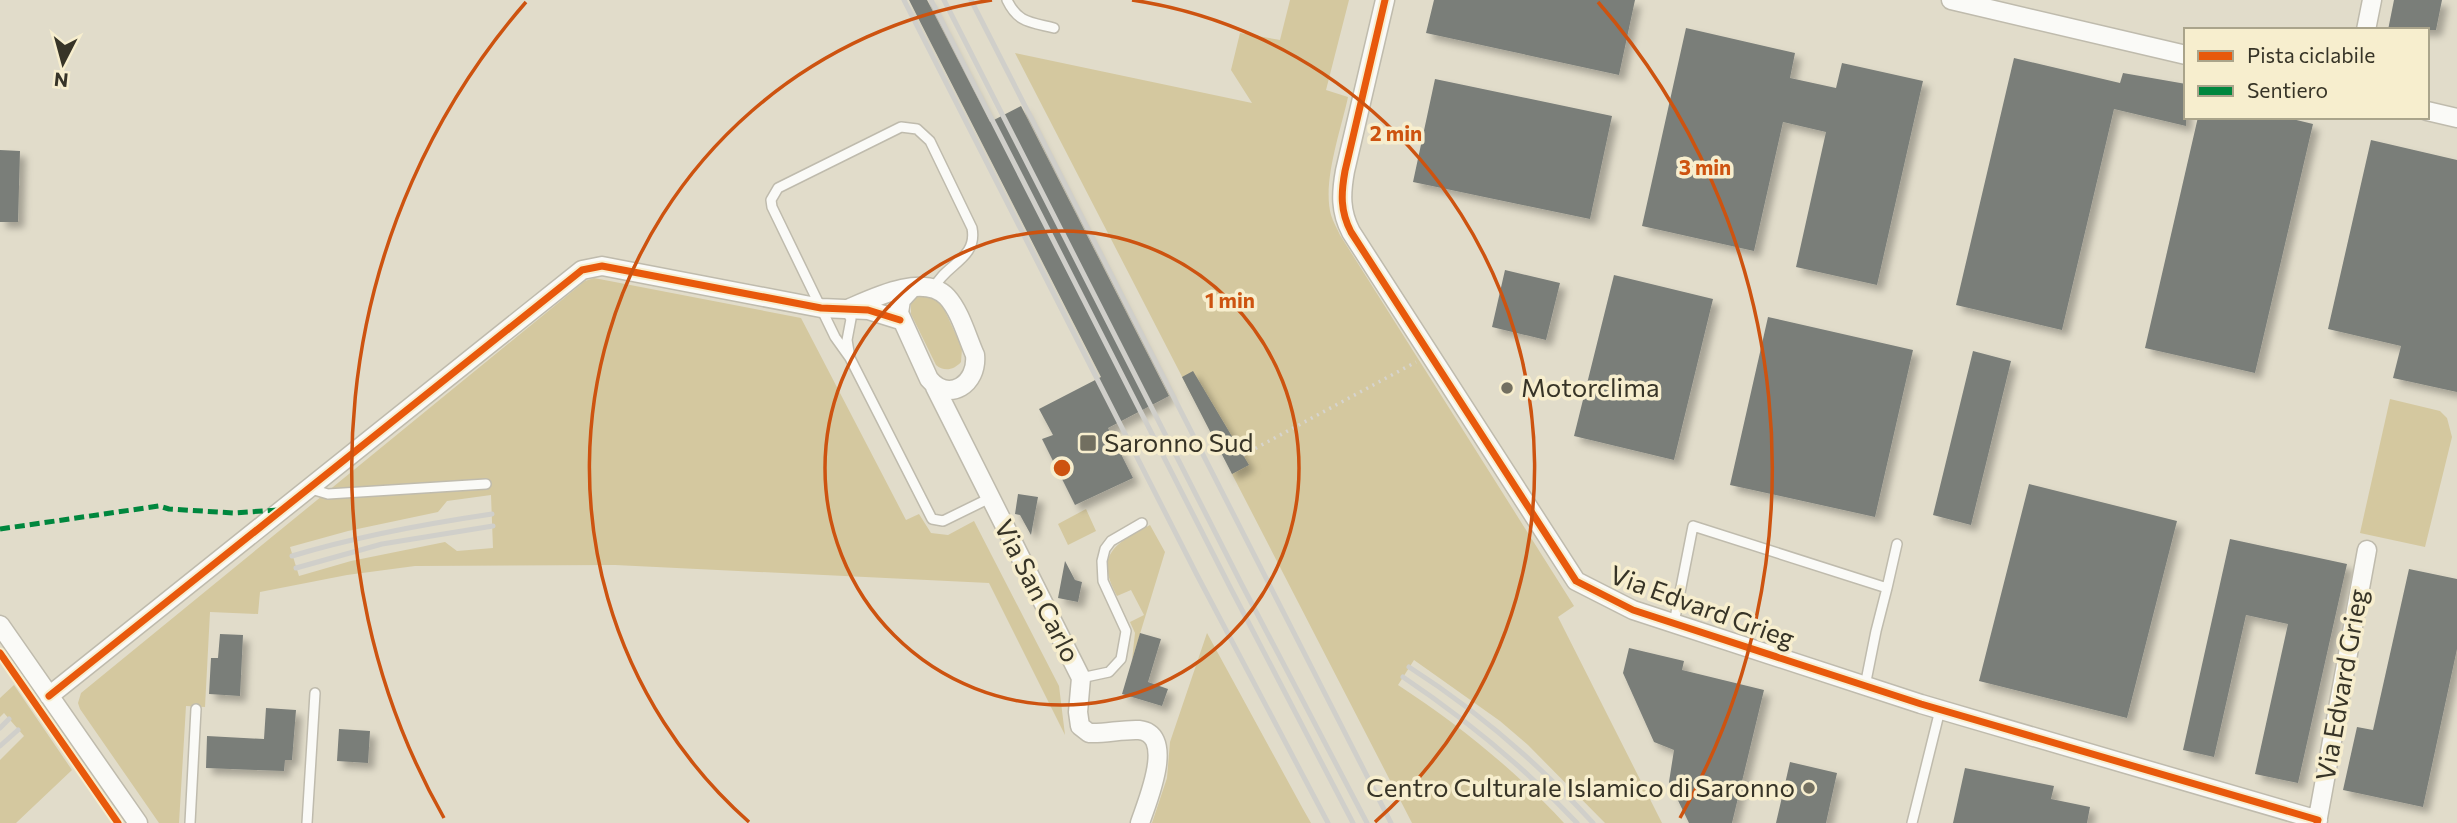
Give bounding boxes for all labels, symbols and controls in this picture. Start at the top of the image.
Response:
north arrow [28,28,98,98]
legend [2184,28,2429,119]
text: Pista ciclabile [2247,42,2375,67]
text: N [53,68,69,93]
text: Sentiero [2247,77,2328,102]
text: 2 min [1370,120,1422,145]
text: 3 min [1679,154,1731,179]
text: 1 min [1205,287,1255,312]
place label: Motorclima [1521,371,1660,402]
marker: Motorclima [1499,380,1515,396]
place label: Saronno Sud [1104,426,1253,457]
marker: Saronno Sud [1078,433,1098,453]
centre of rings [1050,456,1074,480]
street label: Via San Carlo [989,514,1088,667]
street label: Via Edvard Grieg [1606,558,1799,653]
street label: Via Edvard Grieg [2308,586,2373,783]
place label: Centro Culturale Islamico di Saronno [1366,771,1795,802]
marker: Centro Culturale Islamico di Saronno [1801,780,1817,796]

